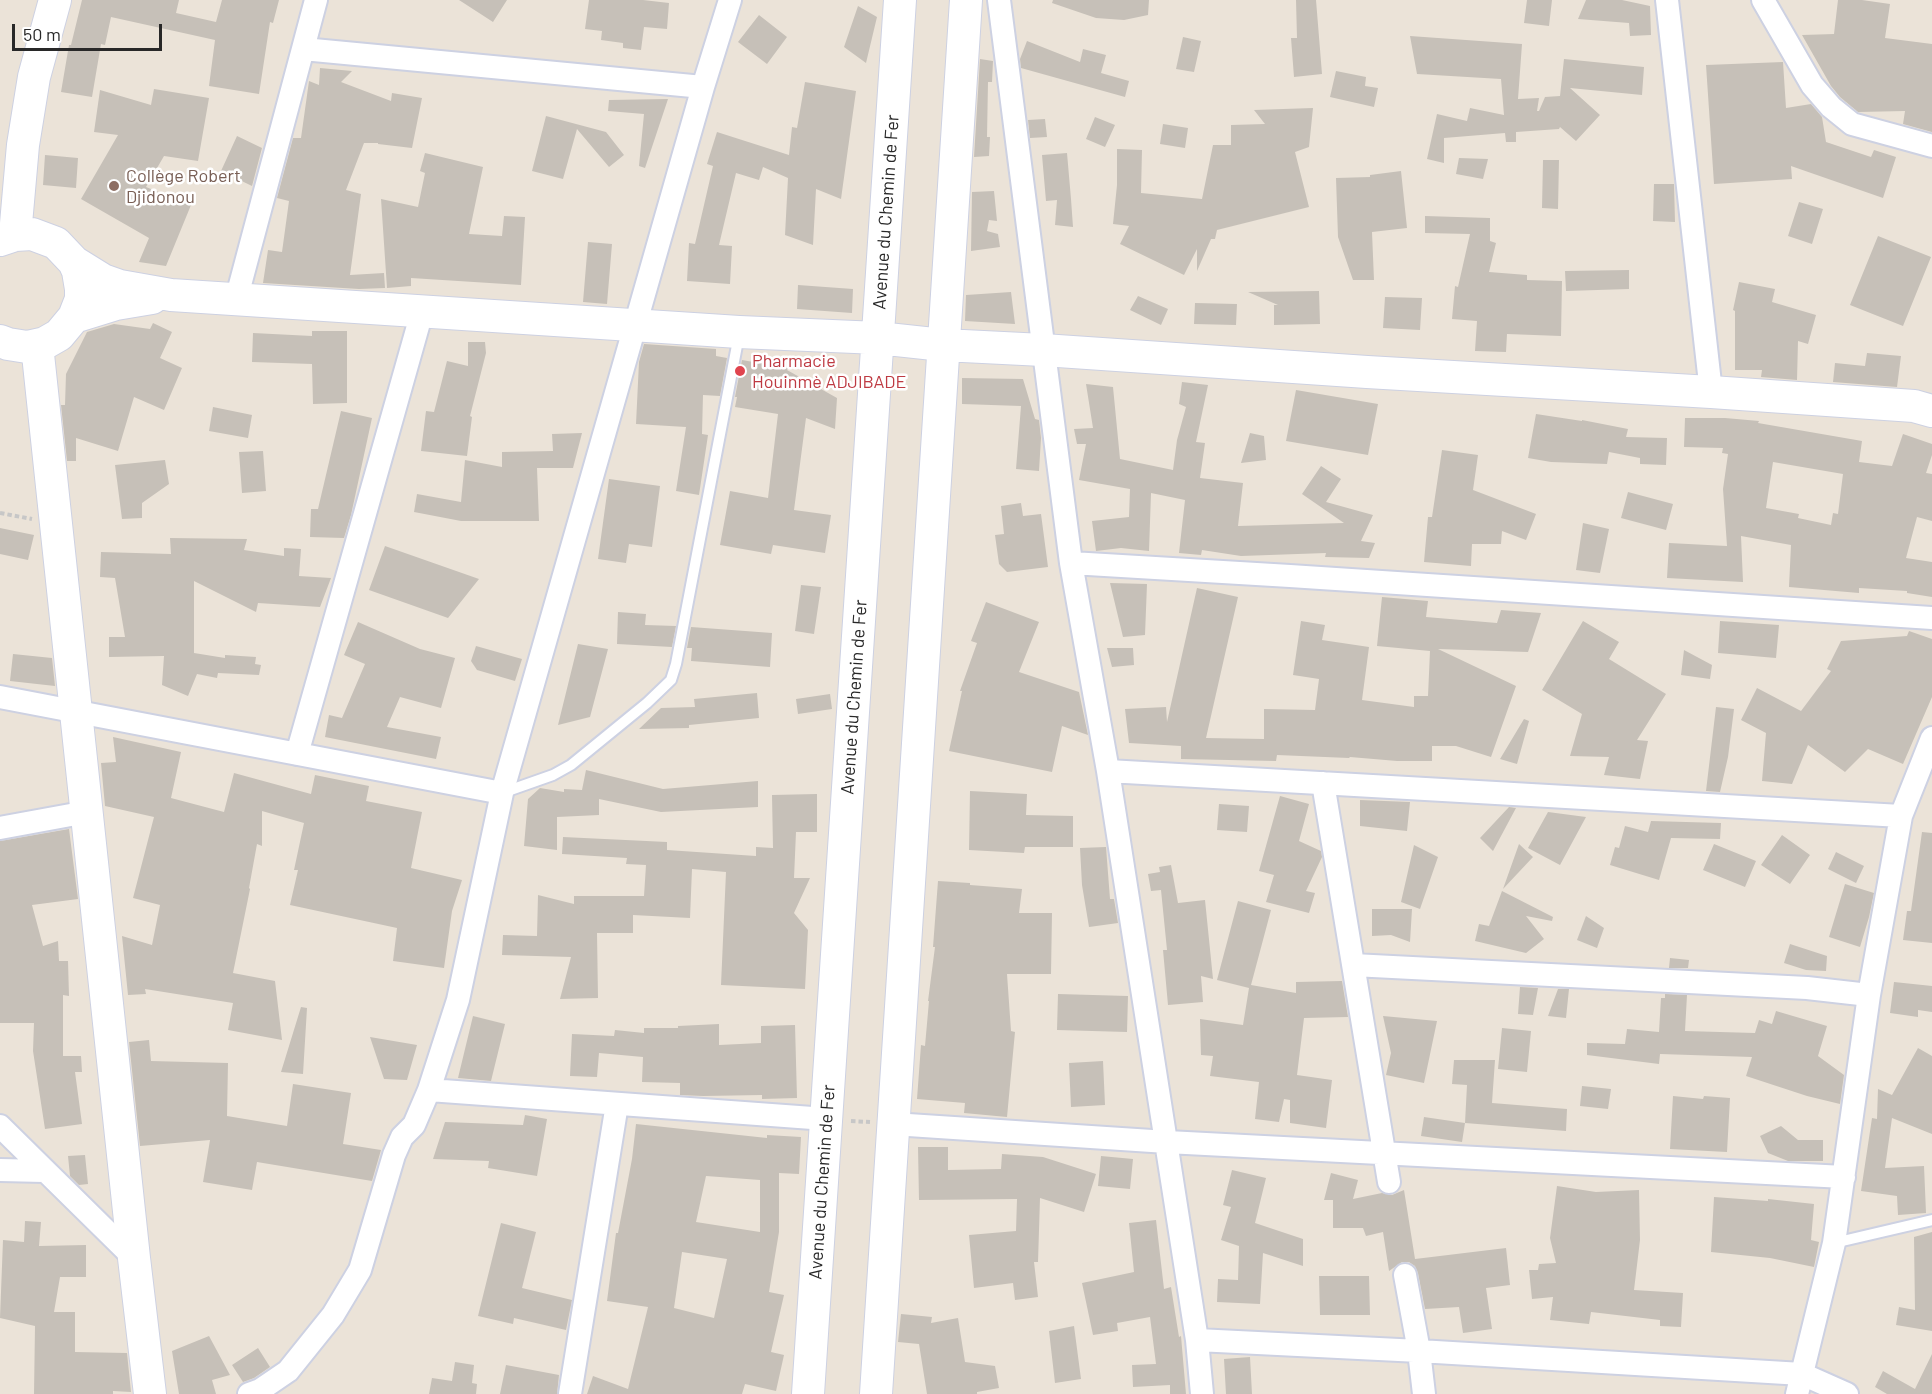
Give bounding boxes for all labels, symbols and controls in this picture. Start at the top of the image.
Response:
scale bar [15,12,165,50]
text: 50 m [23,23,61,45]
street label: Avenue du Chemin de Fer [868,114,904,310]
place label: Collège Robert Djidonou [126,165,241,207]
marker: Collège Robert Djidonou [107,179,121,193]
place label: Pharmacie Houinmè ADJIBADE [752,350,906,392]
marker: Pharmacie Houinmè ADJIBADE [733,364,747,378]
street label: Avenue du Chemin de Fer [836,599,872,795]
street label: Avenue du Chemin de Fer [804,1084,840,1280]

